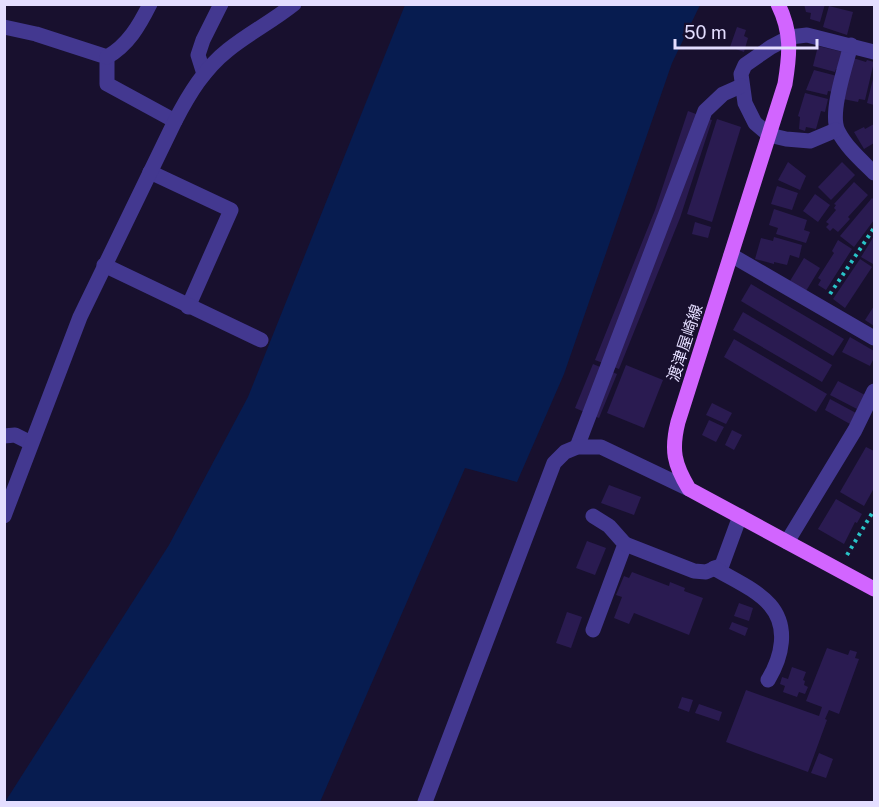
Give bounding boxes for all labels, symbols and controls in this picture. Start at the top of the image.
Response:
scale bar [675,12,818,50]
text: 50 m [684,22,727,43]
street label: 渡津屋崎線 [664,302,706,384]

